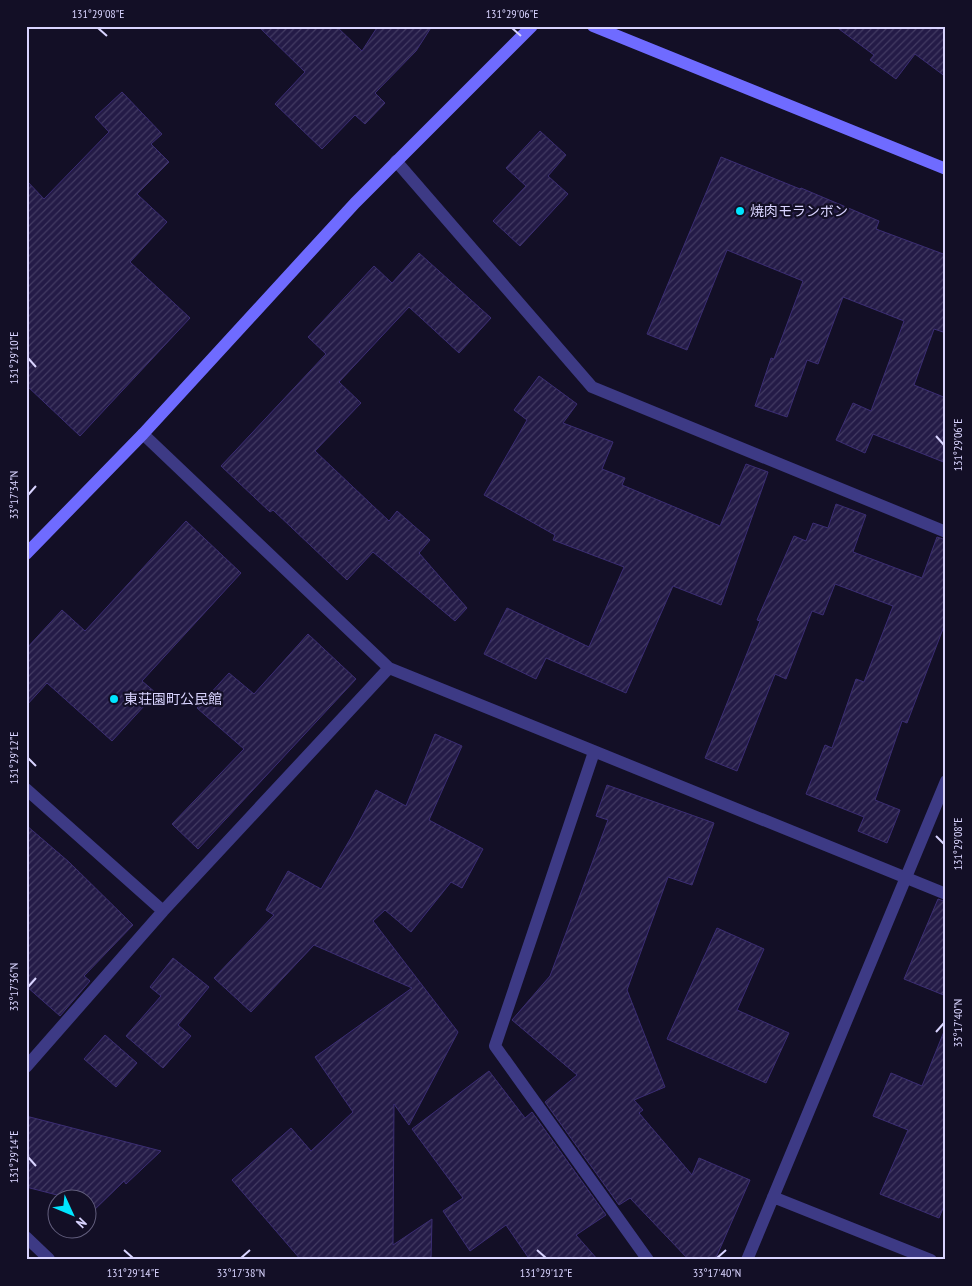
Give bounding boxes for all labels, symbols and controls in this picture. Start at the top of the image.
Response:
text: 131°29'08"E [72,6,124,21]
text: 131°29'06"E [486,6,538,21]
place label: 焼肉モランボン [750,202,848,220]
marker: 焼肉モランボン [734,205,746,217]
text: 131°29'10"E [6,332,21,384]
text: 131°29'06"E [950,419,965,471]
text: 33°17'34"N [6,471,21,519]
place label: 東荘園町公民館 [124,690,222,708]
marker: 東荘園町公民館 [108,693,120,705]
text: 131°29'12"E [6,732,21,784]
text: 131°29'08"E [950,818,965,870]
text: 33°17'36"N [6,963,21,1011]
text: 33°17'40"N [950,999,965,1047]
text: 131°29'14"E [6,1131,21,1183]
north arrow [48,1188,98,1238]
text: N [72,1214,90,1232]
text: 131°29'14"E [107,1265,159,1280]
text: 33°17'38"N [217,1265,265,1280]
text: 131°29'12"E [520,1265,572,1280]
text: 33°17'40"N [693,1265,741,1280]

